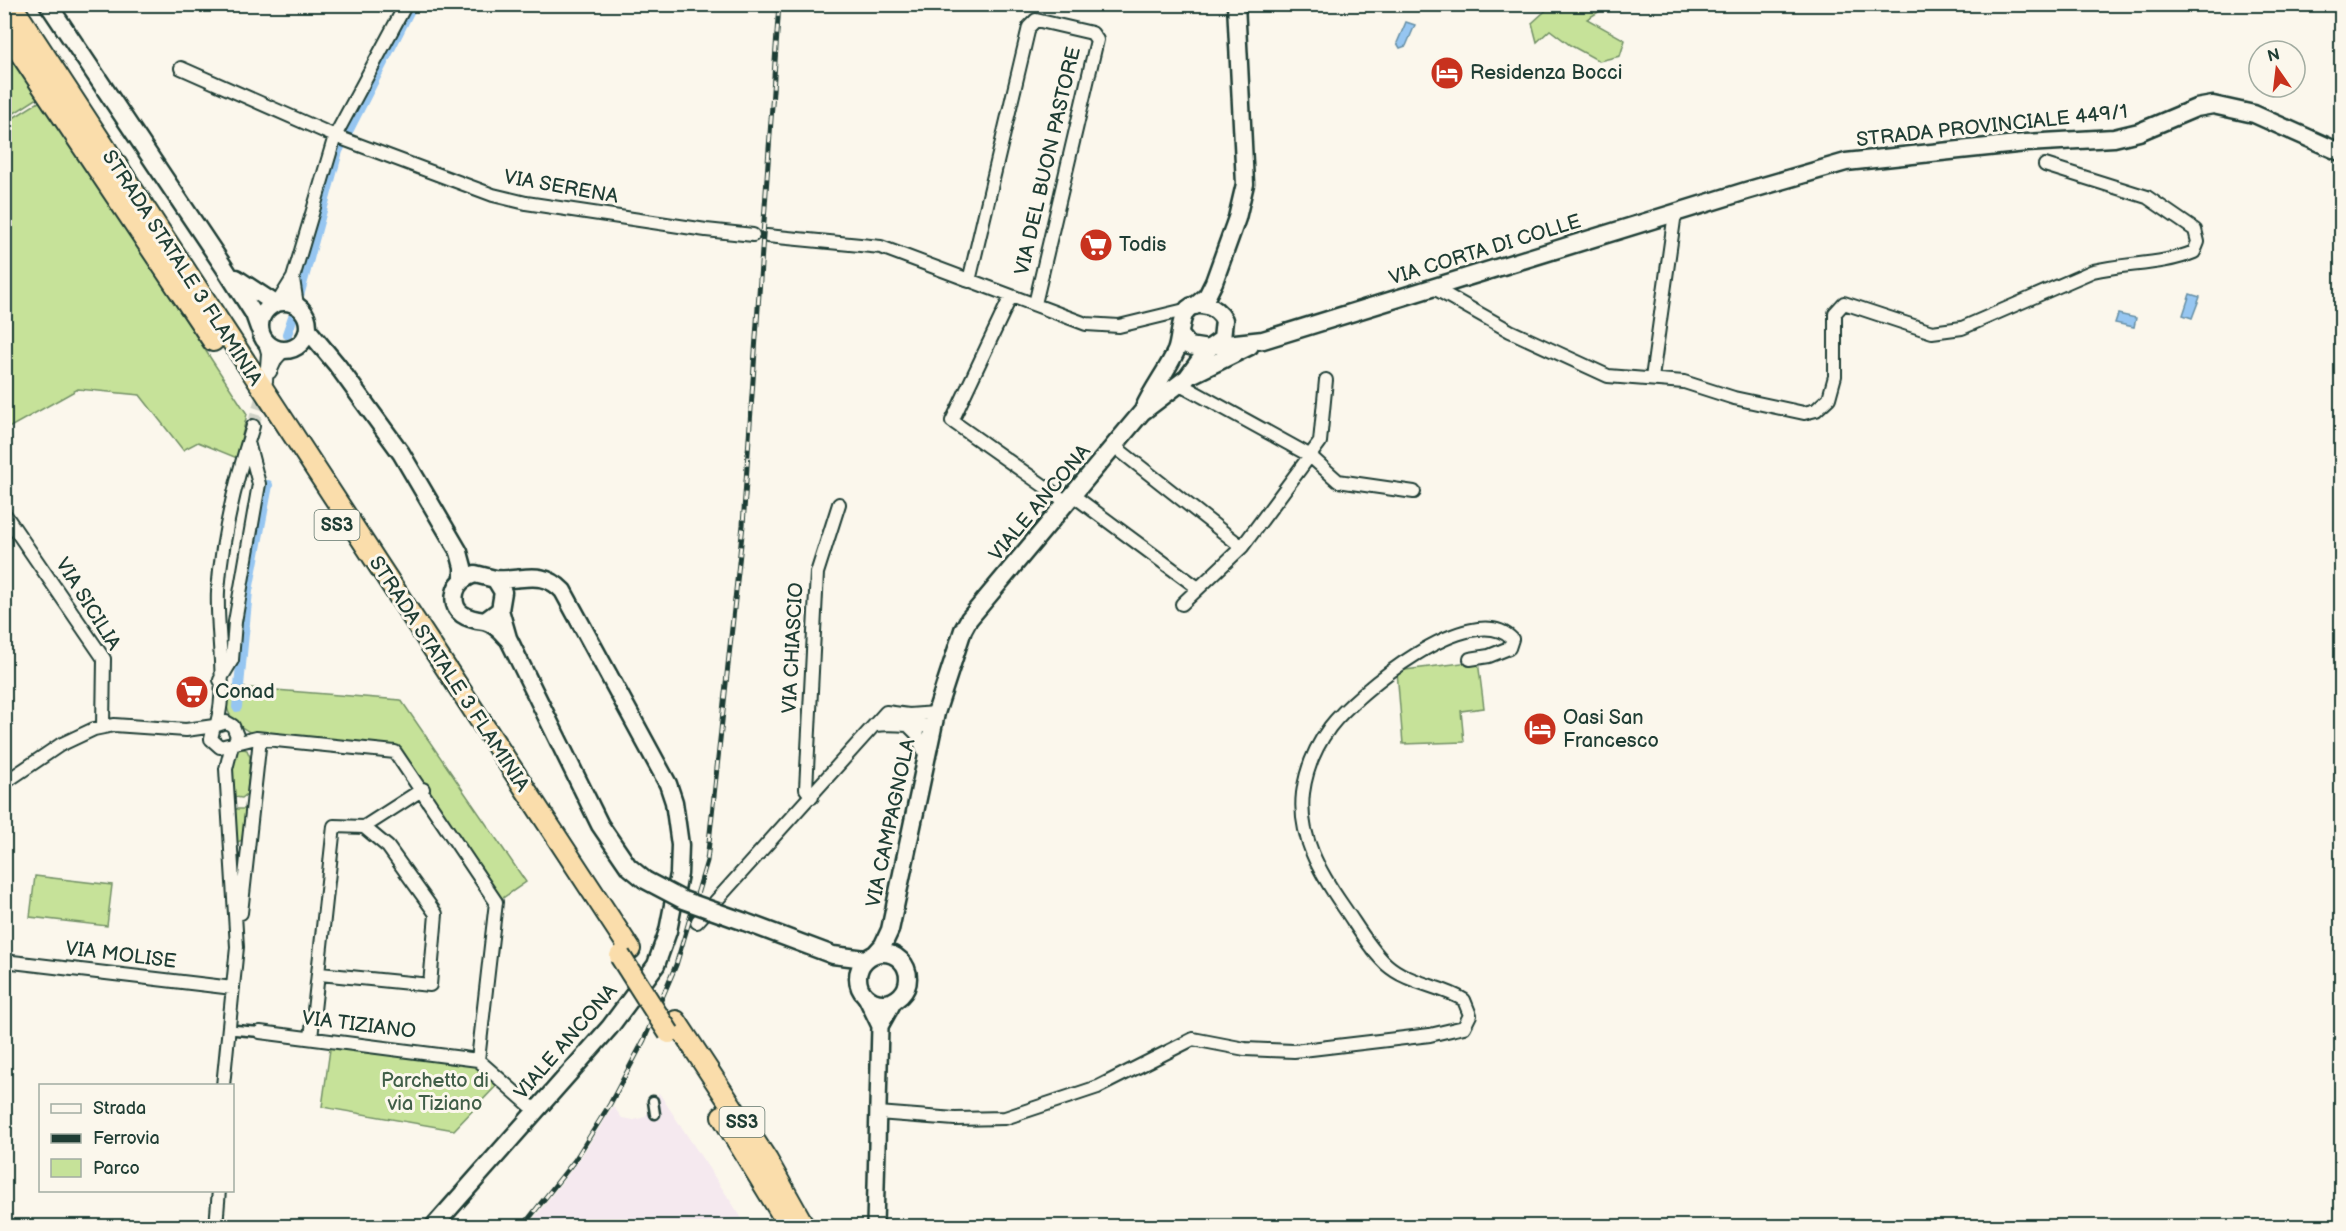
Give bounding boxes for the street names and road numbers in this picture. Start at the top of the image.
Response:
street label: VIA DEL BUON PASTORE [1010,45,1086,277]
street label: STRADA PROVINCIALE 449/1 [1855,100,2129,152]
street label: STRADA STATALE 3 FLAMINIA [97,146,268,391]
street label: VIA SERENA [502,165,621,209]
street label: VIA CORTA DI COLLE [1386,209,1584,291]
street label: VIALE ANCONA [984,439,1096,566]
road number: SS3 [314,510,360,540]
street label: STRADA STATALE 3 FLAMINIA [364,552,535,797]
street label: VIA SICILIA [50,553,126,655]
street label: VIA CHIASCIO [778,582,808,714]
street label: VIA CAMPAGNOLA [861,736,921,910]
street label: VIA MOLISE [64,936,178,974]
street label: VIALE ANCONA [509,979,623,1105]
street label: VIA TIZIANO [301,1006,417,1044]
road number: SS3 [720,1107,764,1137]

